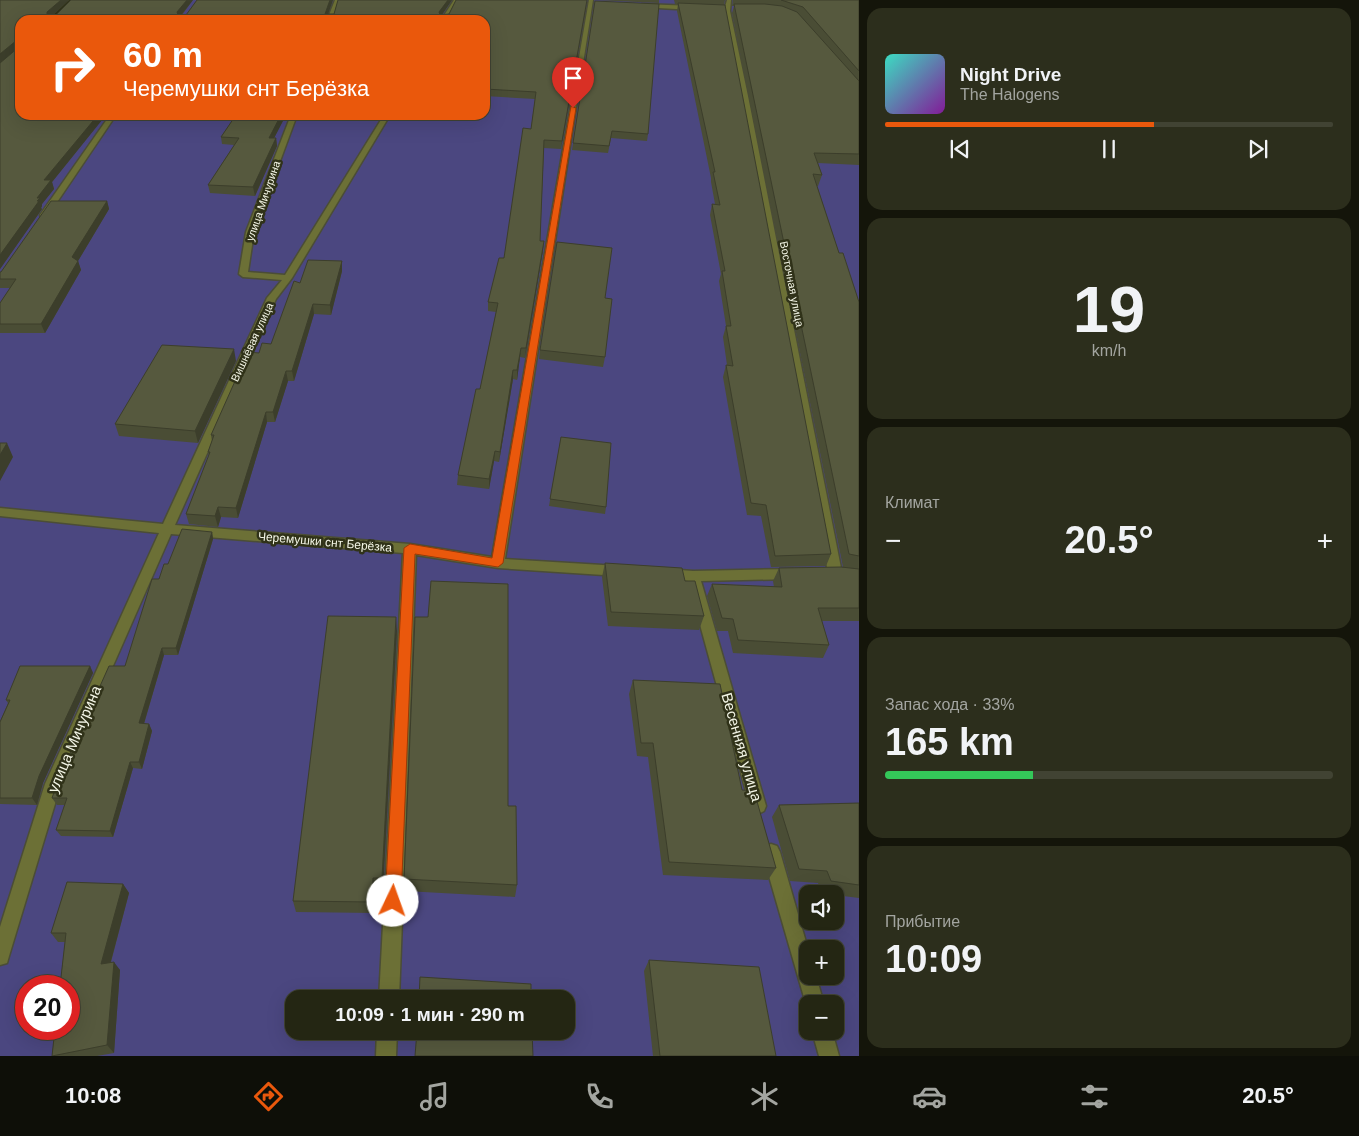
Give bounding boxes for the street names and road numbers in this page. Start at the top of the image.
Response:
street label: улица Мичурина [244,158,283,243]
street label: Восточная улица [778,240,806,329]
street label: Вишнёвая улица [228,300,276,383]
street label: Черемушки снт Берёзка [257,529,393,555]
street label: улица Мичурина [44,682,105,795]
street label: Весенняя улица [718,691,766,804]

